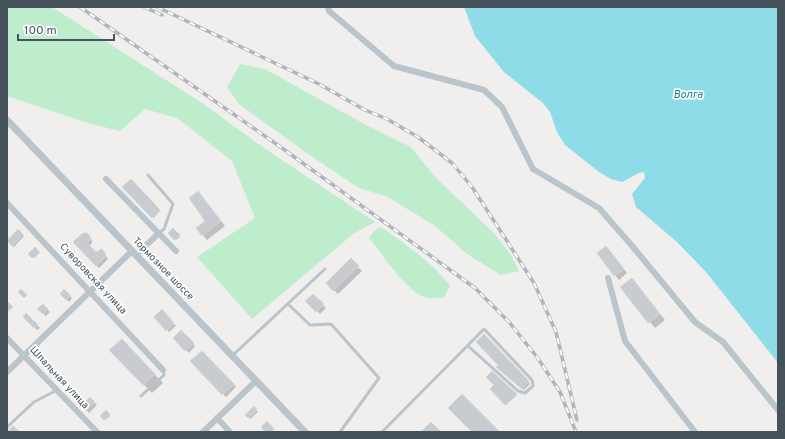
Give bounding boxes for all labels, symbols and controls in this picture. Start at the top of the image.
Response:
scale bar [18,16,114,42]
text: 100 m [24,23,57,39]
water label: Волга [673,88,703,102]
street label: Тормозное шоссе [130,235,196,303]
street label: Суворовская улица [57,241,129,317]
street label: Шпальная улица [27,344,91,412]

